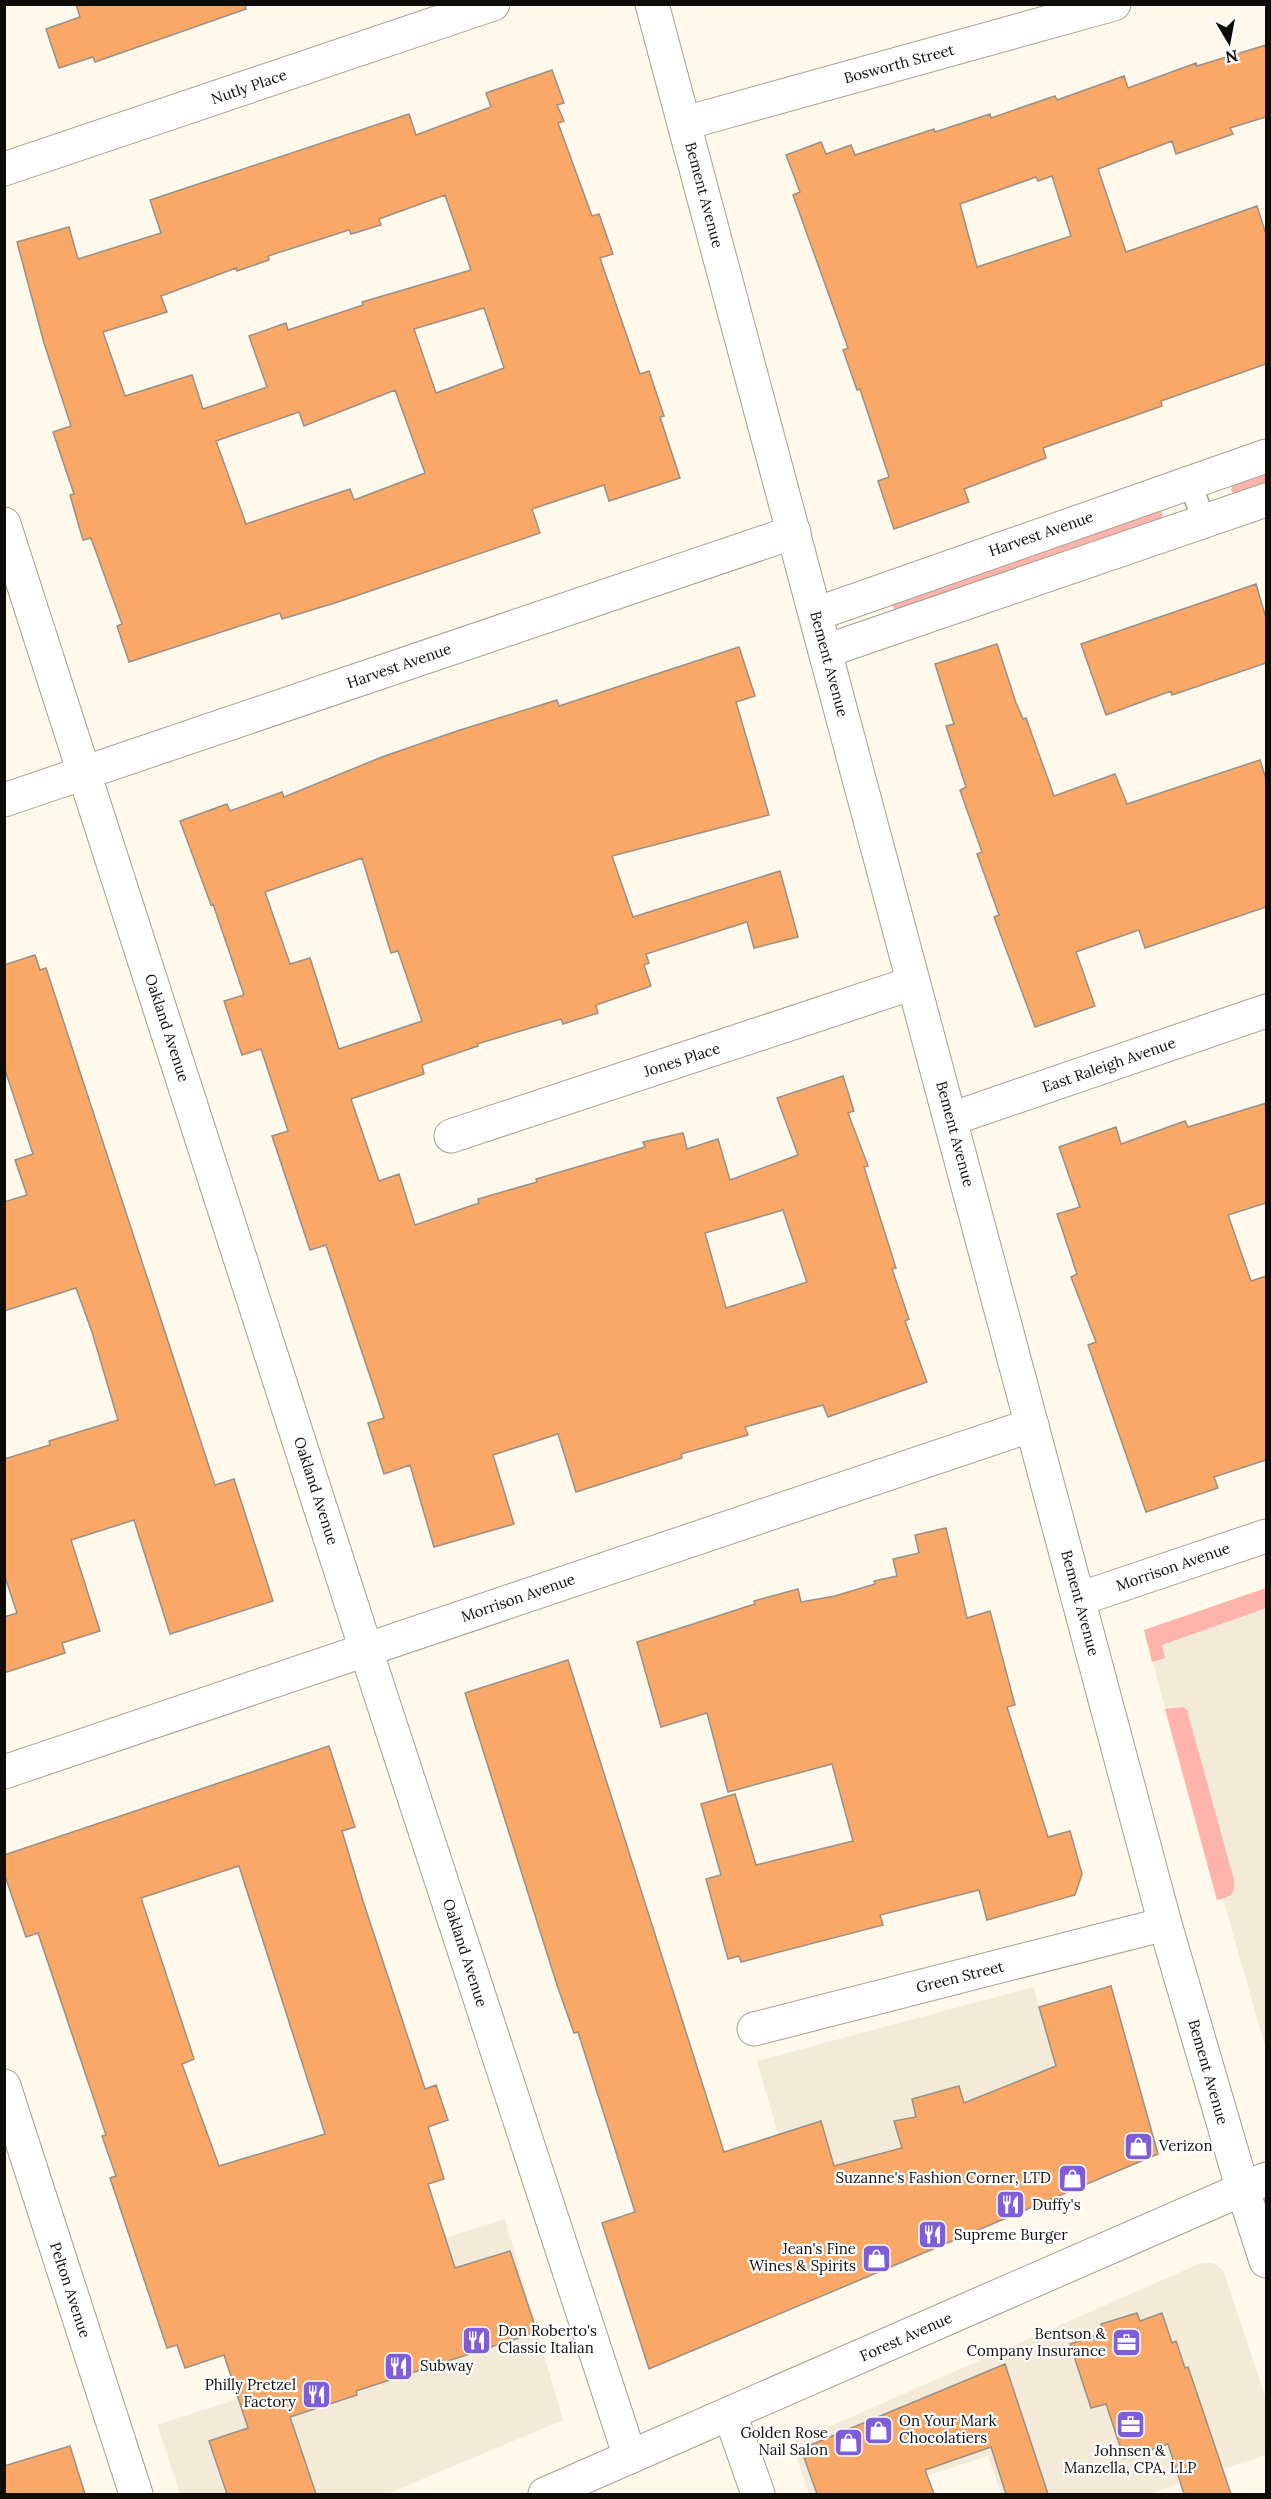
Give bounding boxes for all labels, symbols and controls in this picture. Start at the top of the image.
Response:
north arrow [1199,12,1259,72]
street label: Bosworth Street [842,40,956,87]
text: N [1224,46,1239,68]
street label: Nutly Place [208,65,289,108]
street label: Bement Avenue [681,140,728,250]
street label: Harvest Avenue [986,507,1096,560]
street label: Bement Avenue [806,609,853,719]
street label: Harvest Avenue [344,639,454,692]
street label: Oakland Avenue [141,971,194,1084]
street label: East Raleigh Avenue [1040,1033,1178,1096]
street label: Jones Place [640,1038,722,1081]
street label: Bement Avenue [932,1079,979,1189]
street label: Oakland Avenue [290,1434,343,1547]
street label: Morrison Avenue [1113,1538,1232,1595]
street label: Bement Avenue [1057,1548,1104,1658]
street label: Morrison Avenue [458,1569,577,1626]
street label: Oakland Avenue [439,1896,492,2009]
street label: Green Street [914,1956,1006,1997]
street label: Bement Avenue [1184,2017,1233,2127]
shop icon: Verizon [1122,2130,1154,2162]
place label: Verizon [1158,2136,1213,2155]
shop icon: Suzanne's Fashion Corner, LTD [1056,2162,1088,2194]
place label: Suzanne's Fashion Corner, LTD [836,2168,1051,2187]
restaurant icon: Duffy's [995,2189,1027,2221]
place label: Duffy's [1032,2195,1081,2214]
restaurant icon: Supreme Burger [917,2219,949,2251]
place label: Supreme Burger [954,2225,1068,2244]
street label: Pelton Avenue [46,2239,95,2340]
place label: Jean's Fine Wines & Spirits [749,2239,856,2275]
shop icon: Jean's Fine Wines & Spirits [861,2242,893,2274]
street label: Forest Avenue [857,2308,955,2365]
place label: Don Roberto's Classic Italian [498,2321,597,2357]
restaurant icon: Don Roberto's Classic Italian [461,2324,493,2356]
place label: Bentson & Company Insurance [967,2324,1107,2360]
office icon: Bentson & Company Insurance [1111,2327,1143,2359]
restaurant icon: Subway [383,2350,415,2382]
place label: Subway [420,2356,473,2375]
place label: Philly Pretzel Factory [205,2375,296,2411]
restaurant icon: Philly Pretzel Factory [301,2378,333,2410]
office icon: Johnsen & Manzella, CPA, LLP [1114,2408,1146,2440]
place label: On Your Mark Chocolatiers [899,2411,997,2447]
shop icon: On Your Mark Chocolatiers [862,2414,894,2446]
place label: Golden Rose Nail Salon [740,2423,828,2459]
shop icon: Golden Rose Nail Salon [833,2426,865,2458]
place label: Johnsen & Manzella, CPA, LLP [1064,2441,1196,2477]

